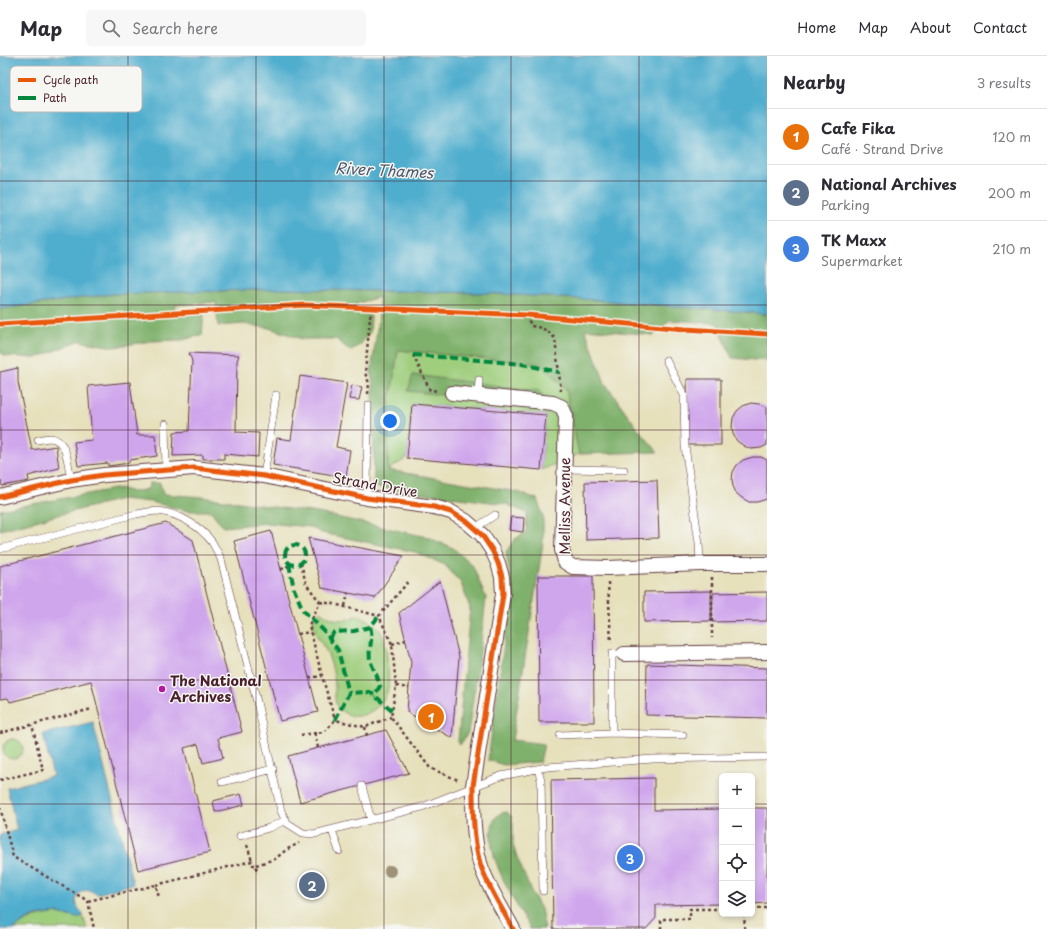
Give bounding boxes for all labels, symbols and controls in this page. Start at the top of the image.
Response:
search box [86,10,366,46]
text: Map [20,14,62,42]
text: Search here [132,16,218,39]
icon: search [100,17,122,39]
text: Home [797,17,836,38]
text: Map [858,17,888,38]
text: About [910,17,951,38]
text: Contact [973,17,1027,38]
legend [10,66,142,112]
text: Nearby [783,69,845,95]
text: Cycle path [43,71,98,88]
text: 3 results [977,73,1031,92]
text: Path [43,89,67,106]
text: Cafe Fika [821,116,895,139]
text: 1 [793,127,799,146]
text: 120 m [992,127,1031,146]
text: Café · Strand Drive [821,139,943,158]
water label: River Thames [335,155,436,184]
text: National Archives [821,172,957,195]
text: 2 [791,183,801,202]
text: 200 m [988,183,1031,202]
text: Parking [821,195,870,214]
text: TK Maxx [821,228,886,251]
text: 3 [792,239,800,258]
text: 210 m [992,239,1031,258]
text: Supermarket [821,251,903,270]
your location [380,411,400,431]
street label: Melliss Avenue [554,457,575,555]
street label: Strand Drive [331,467,419,502]
place label: The National Archives [170,670,262,707]
marker: The National Archives [157,684,167,694]
pin: 1 [418,702,444,732]
map controls [719,773,755,917]
button: + [719,773,755,809]
button: − [719,809,755,845]
pin: 3 [617,843,643,873]
button: locate [719,845,755,881]
pin: 2 [299,870,325,900]
button: layers [719,881,755,917]

